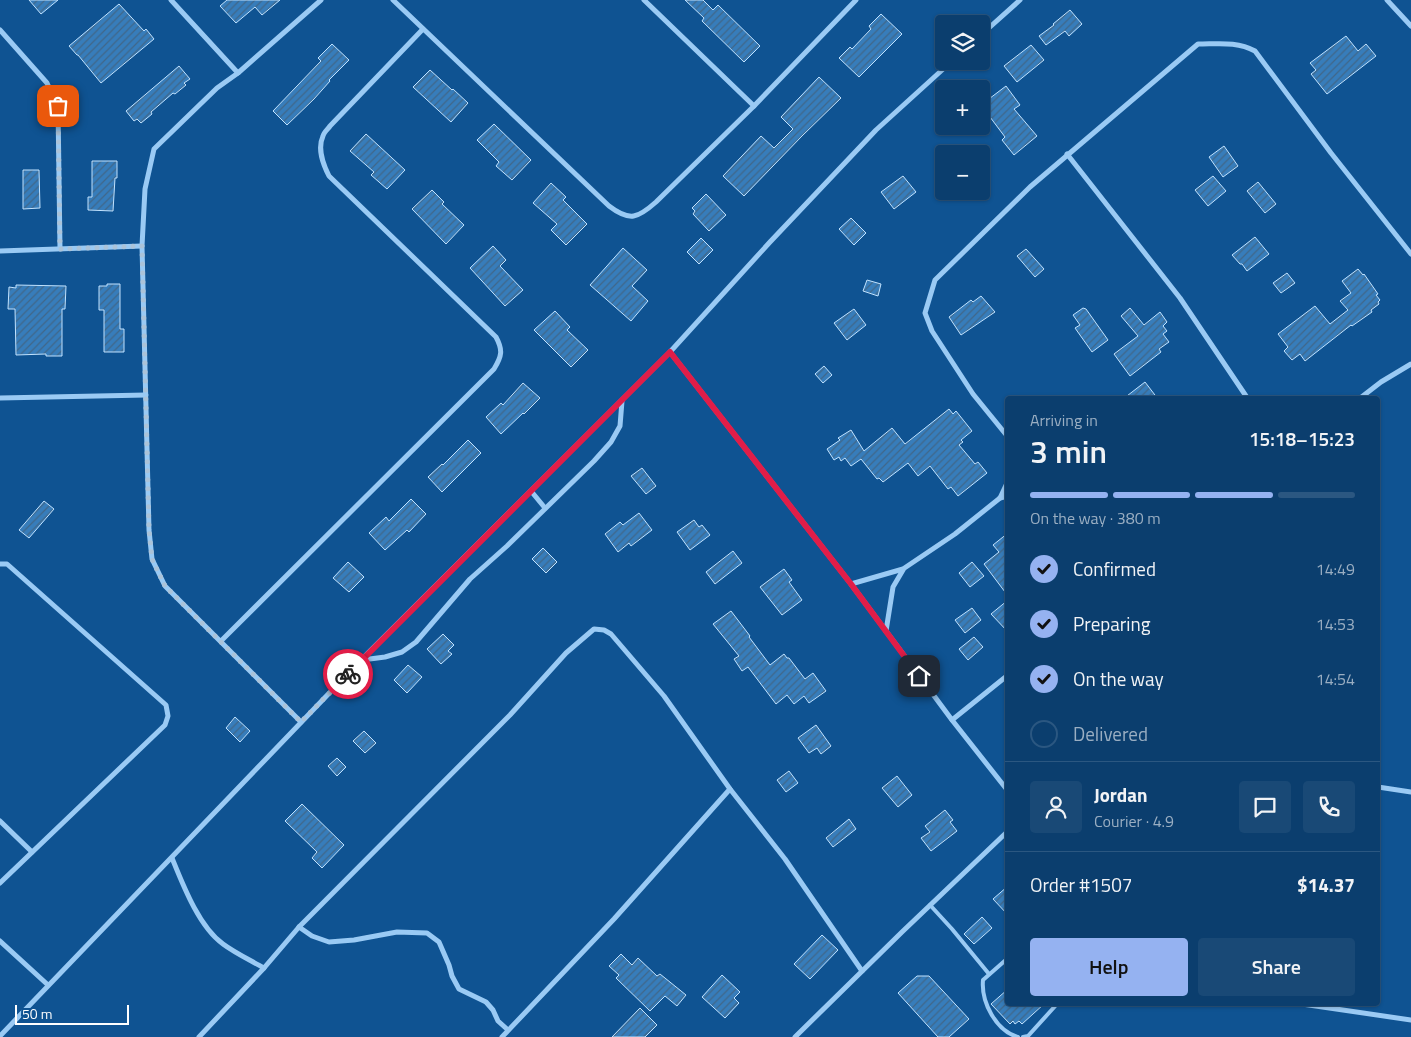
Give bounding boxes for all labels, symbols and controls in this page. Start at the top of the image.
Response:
map controls [935,15,990,200]
button: layers [935,15,990,70]
button: + [935,80,990,135]
pin [37,85,79,127]
icon: bag [44,92,72,120]
button: − [935,145,990,200]
text: Arriving in [1030,408,1098,432]
text: 15:18–15:23 [1249,424,1355,453]
text: 3 min [1030,427,1107,475]
text: On the way · 380 m [1030,506,1161,530]
text: Confirmed [1073,554,1156,583]
icon: check [1030,555,1058,583]
text: 14:49 [1316,557,1355,581]
text: Preparing [1073,609,1150,638]
icon: check [1030,610,1058,638]
text: 14:53 [1316,612,1355,636]
courier [323,649,373,699]
pin [898,655,940,697]
icon: bike [334,660,362,688]
icon: home [905,662,933,690]
text: On the way [1073,664,1164,693]
icon: check [1030,665,1058,693]
text: 14:54 [1316,667,1355,691]
text: Delivered [1073,719,1148,748]
text: Jordan [1094,780,1147,809]
button: person [1030,781,1082,833]
button: chat [1239,781,1291,833]
button: phone [1303,781,1355,833]
text: Courier · 4.9 [1094,809,1174,833]
text: Order #1507 [1030,870,1132,899]
text: $14.37 [1297,870,1355,899]
button: Help [1030,938,1188,996]
button: Share [1198,938,1355,996]
scale bar [15,1002,129,1025]
text: 50 m [22,1003,52,1024]

